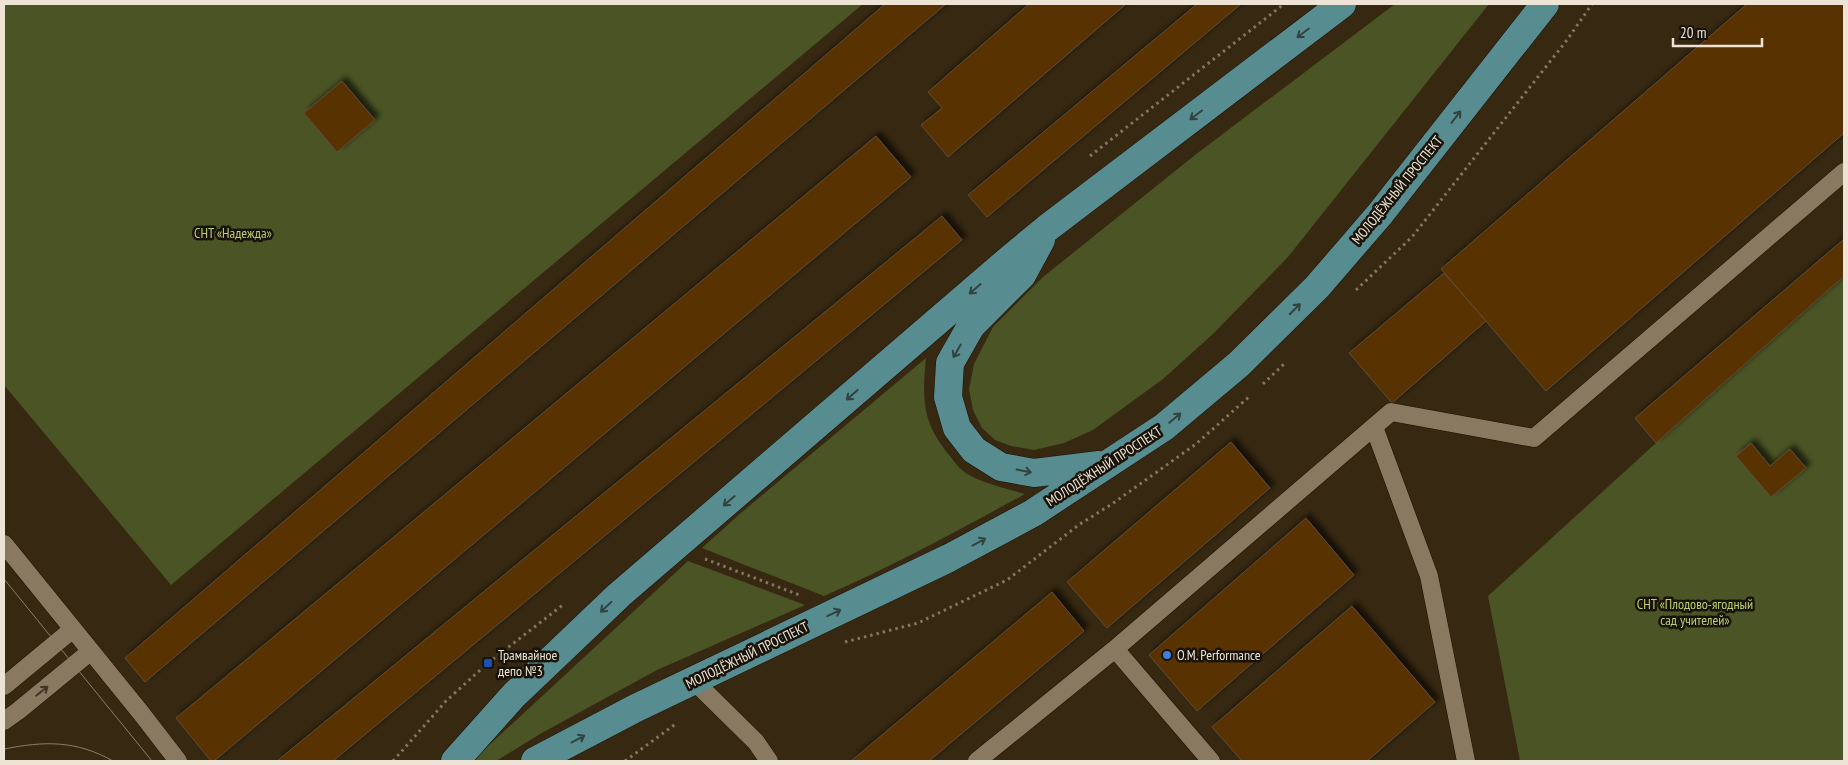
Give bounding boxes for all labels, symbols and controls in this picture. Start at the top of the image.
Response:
scale bar [1673,15,1762,47]
text: 20 m [1680,23,1706,42]
one-way arrow [1297,28,1310,39]
one-way arrow [1189,110,1203,120]
one-way arrow [1450,111,1461,124]
street label: МОЛОДЁЖНЫЙ ПРОСПЕКТ [1348,132,1447,248]
park label: СНТ «Надежда» [194,224,272,242]
one-way arrow [969,283,982,294]
one-way arrow [1289,302,1301,315]
one-way arrow [951,344,961,358]
one-way arrow [846,389,859,400]
one-way arrow [1168,413,1181,424]
street label: МОЛОДЁЖНЫЙ ПРОСПЕКТ [1043,421,1166,510]
one-way arrow [1015,467,1031,477]
one-way arrow [722,495,735,506]
one-way arrow [972,536,986,546]
park label: СНТ «Плодово-ягодный сад учителей» [1637,595,1753,629]
one-way arrow [600,601,613,613]
one-way arrow [826,608,841,618]
street label: МОЛОДЁЖНЫЙ ПРОСПЕКТ [683,617,812,693]
place label: Трамвайное депо №3 [498,646,558,680]
place label: O.M. Performance [1177,646,1261,664]
marker: O.M. Performance [1161,649,1173,661]
marker: Трамвайное депо №3 [482,657,494,669]
one-way arrow [36,686,49,697]
one-way arrow [570,733,584,743]

